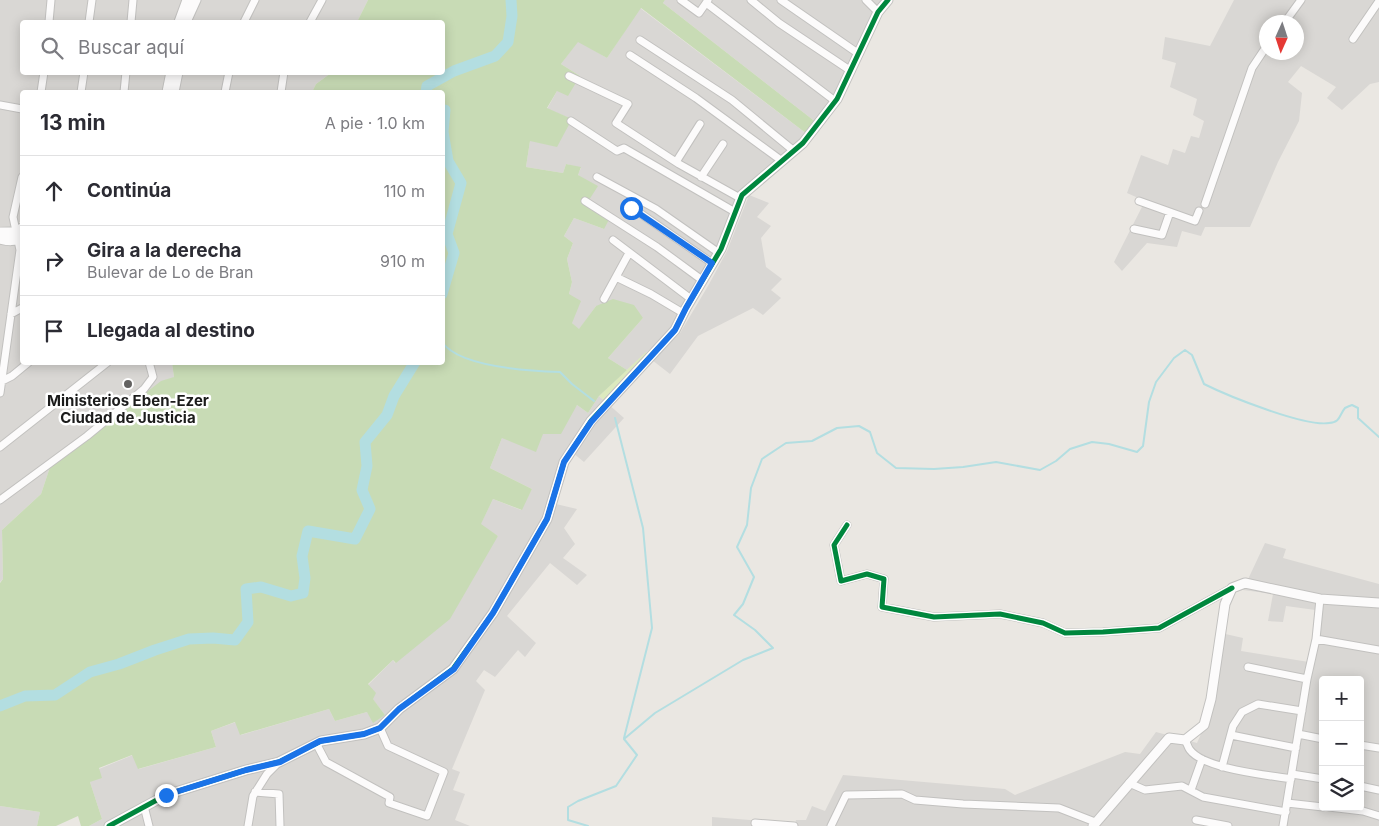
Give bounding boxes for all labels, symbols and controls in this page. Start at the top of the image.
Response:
north arrow [1259,15,1304,60]
search box [20,20,445,75]
icon: search [38,34,66,62]
text: Buscar aquí [78,36,184,59]
text: 13 min [40,110,106,135]
text: A pie · 1.0 km [325,113,425,133]
icon: ahead [40,177,68,205]
text: Continúa [87,179,171,202]
text: 110 m [383,181,425,201]
route start [620,197,643,220]
text: Gira a la derecha [87,239,242,262]
icon: right [40,247,68,275]
text: 910 m [380,251,425,271]
text: Bulevar de Lo de Bran [87,262,254,282]
icon: arrive [40,317,68,345]
text: Llegada al destino [87,319,255,342]
marker: Ministerios Eben-Ezer Ciudad de Justicia [122,378,134,390]
place label: Ministerios Eben-Ezer Ciudad de Justicia [47,391,209,427]
map controls [1319,676,1364,811]
button: + [1319,676,1364,721]
button: − [1319,721,1364,766]
button: layers [1319,766,1364,811]
route end [155,784,178,807]

